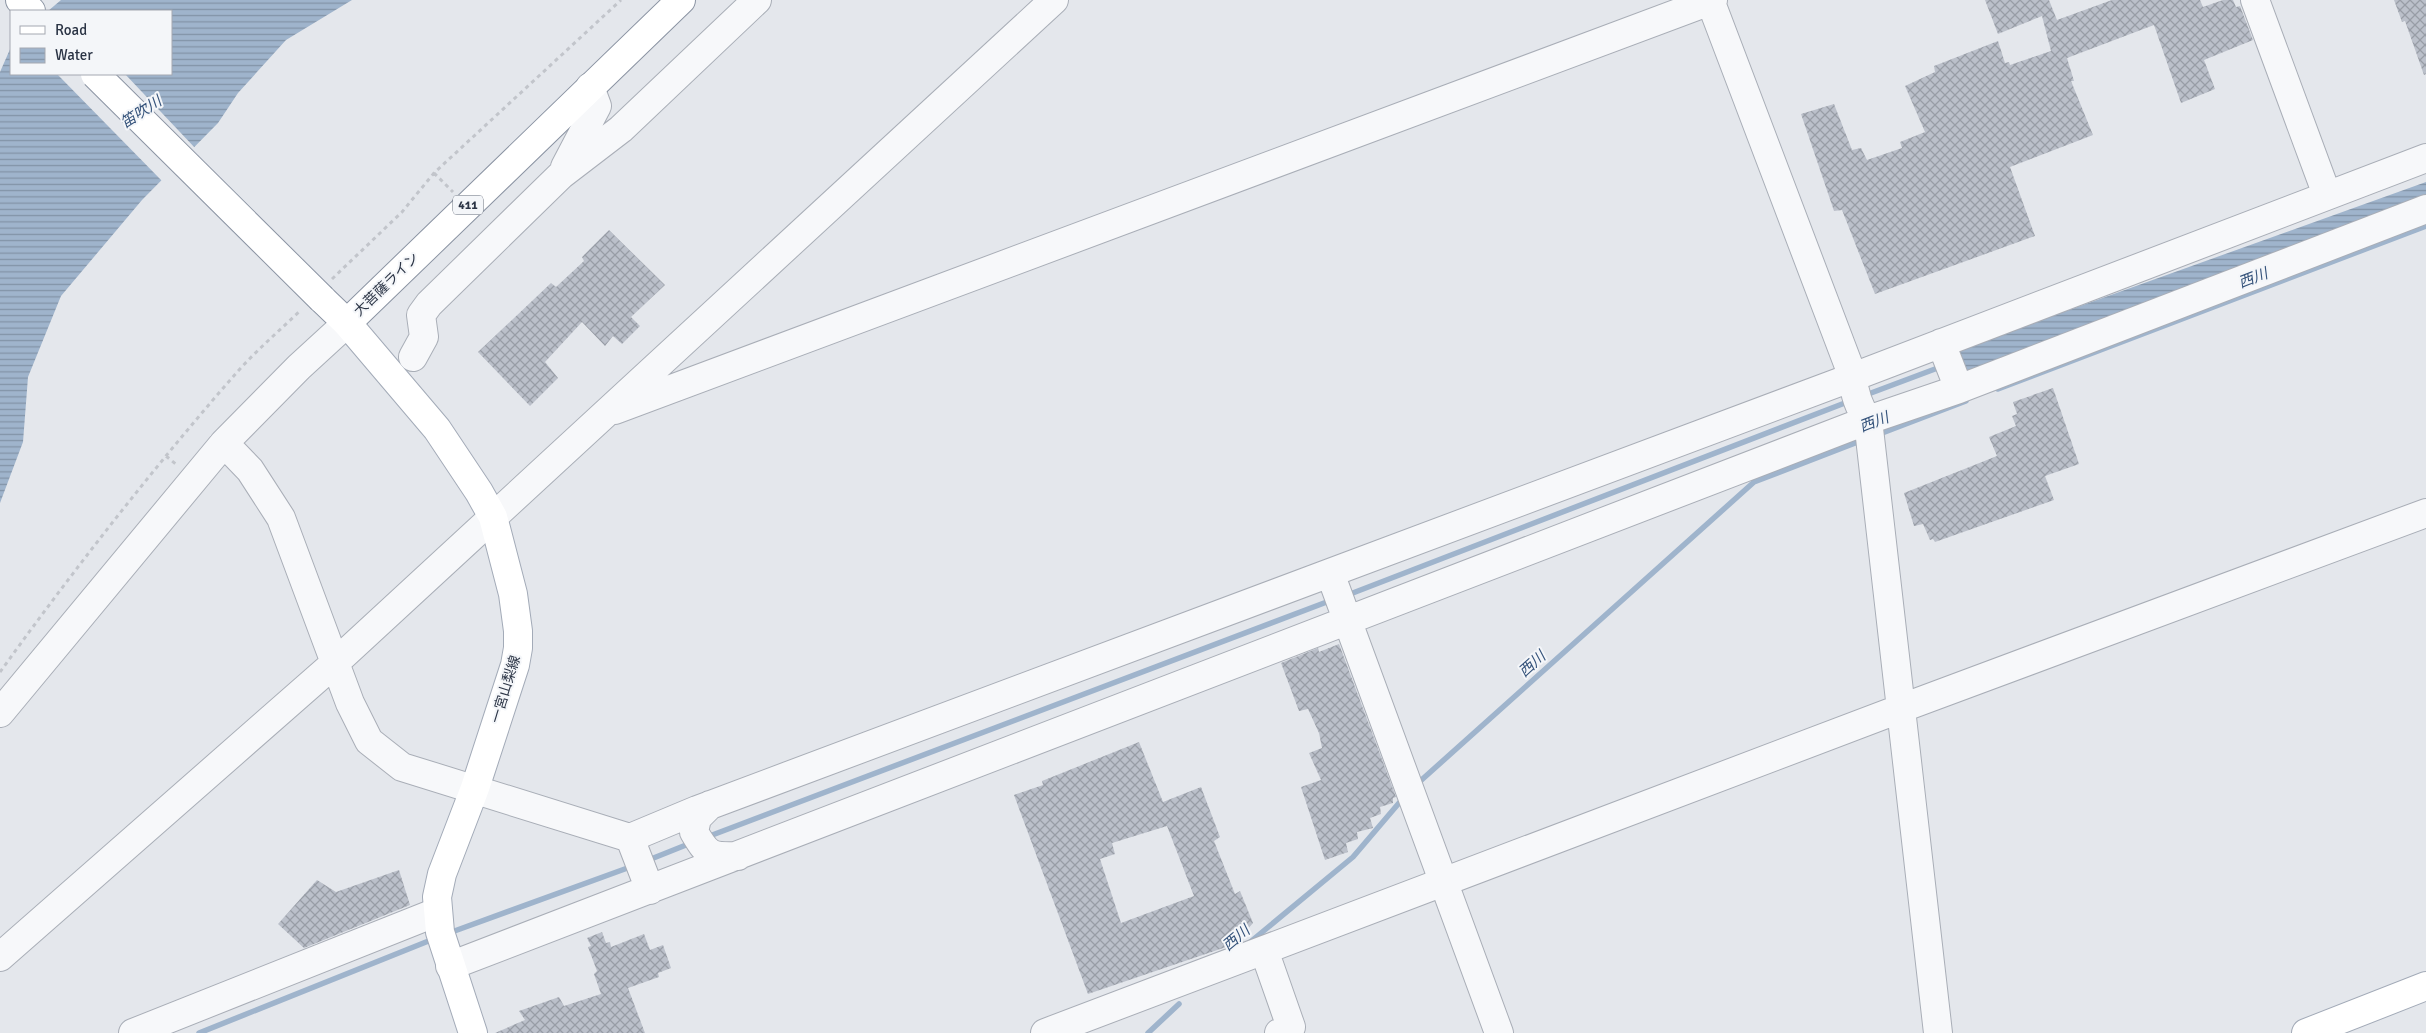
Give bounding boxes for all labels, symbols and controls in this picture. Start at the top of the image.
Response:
legend [10,10,172,75]
text: Road [55,21,87,39]
text: Water [55,46,93,64]
water label: 笛吹川 [117,91,166,132]
road number: 411 [453,196,483,214]
street label: 大菩薩ライン [350,249,422,320]
water label: 西川 [2236,264,2272,292]
water label: 西川 [1857,408,1893,436]
water label: 西川 [1515,646,1551,681]
street label: 一宮山梨線 [487,653,524,725]
water label: 西川 [1219,920,1255,955]

